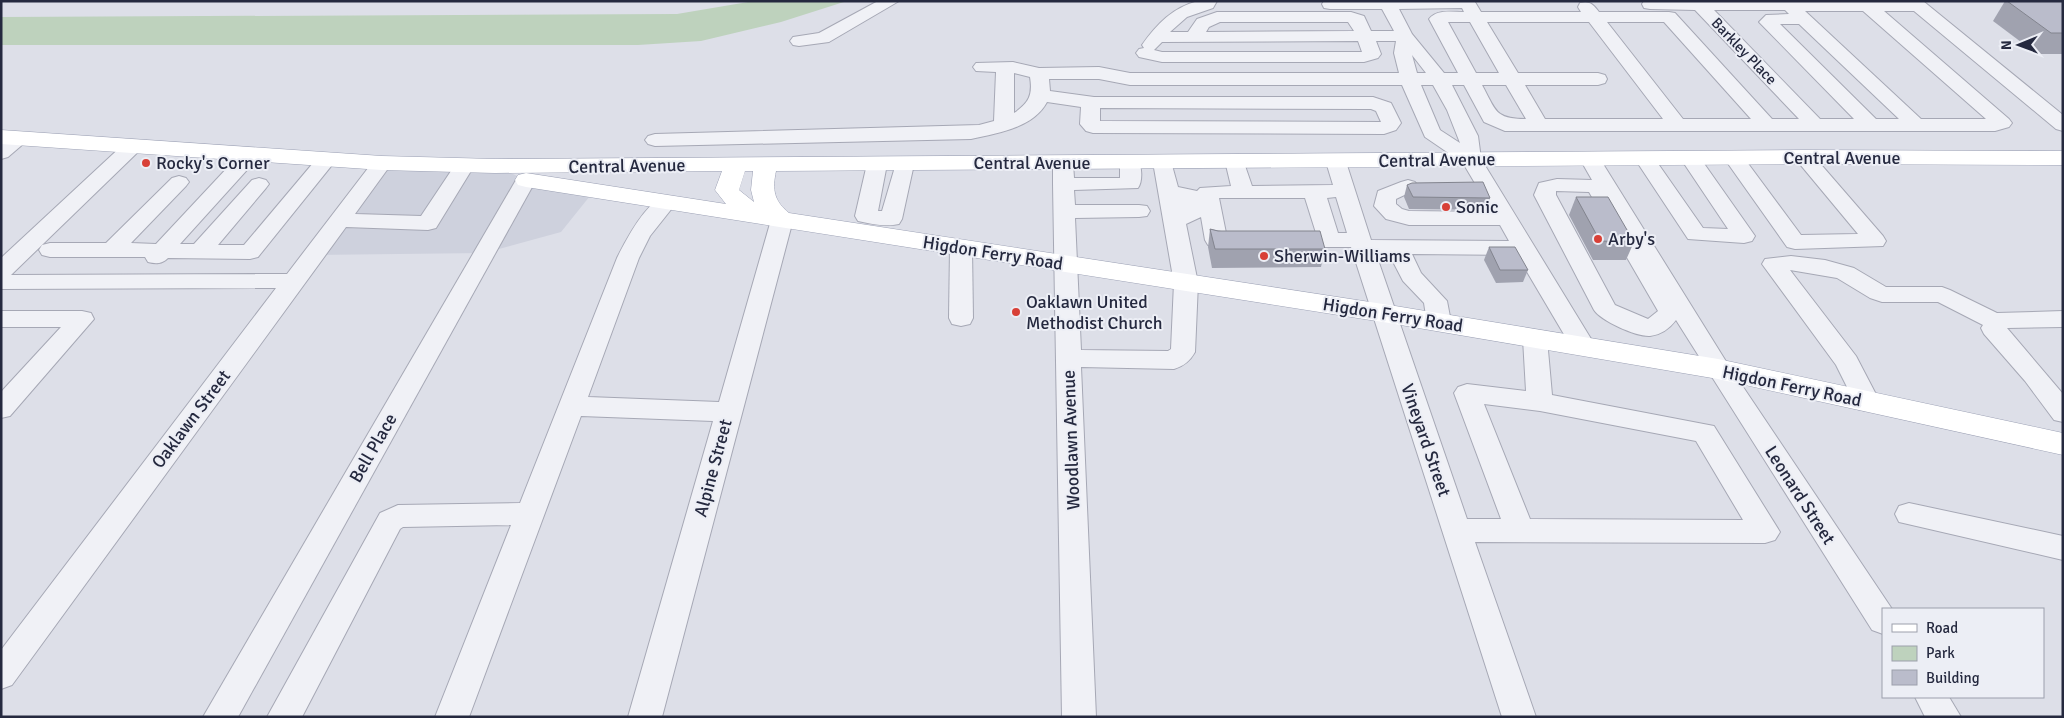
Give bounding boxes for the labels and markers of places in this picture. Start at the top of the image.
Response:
place label: Rocky's Corner [156,152,270,174]
marker: Rocky's Corner [140,157,152,169]
place label: Sonic [1456,196,1499,218]
marker: Sonic [1440,201,1452,213]
place label: Arby's [1608,228,1655,250]
marker: Arby's [1592,233,1604,245]
place label: Sherwin-Williams [1274,245,1411,267]
marker: Sherwin-Williams [1258,250,1270,262]
place label: Oaklawn United Methodist Church [1026,291,1163,334]
marker: Oaklawn United Methodist Church [1010,306,1022,318]

